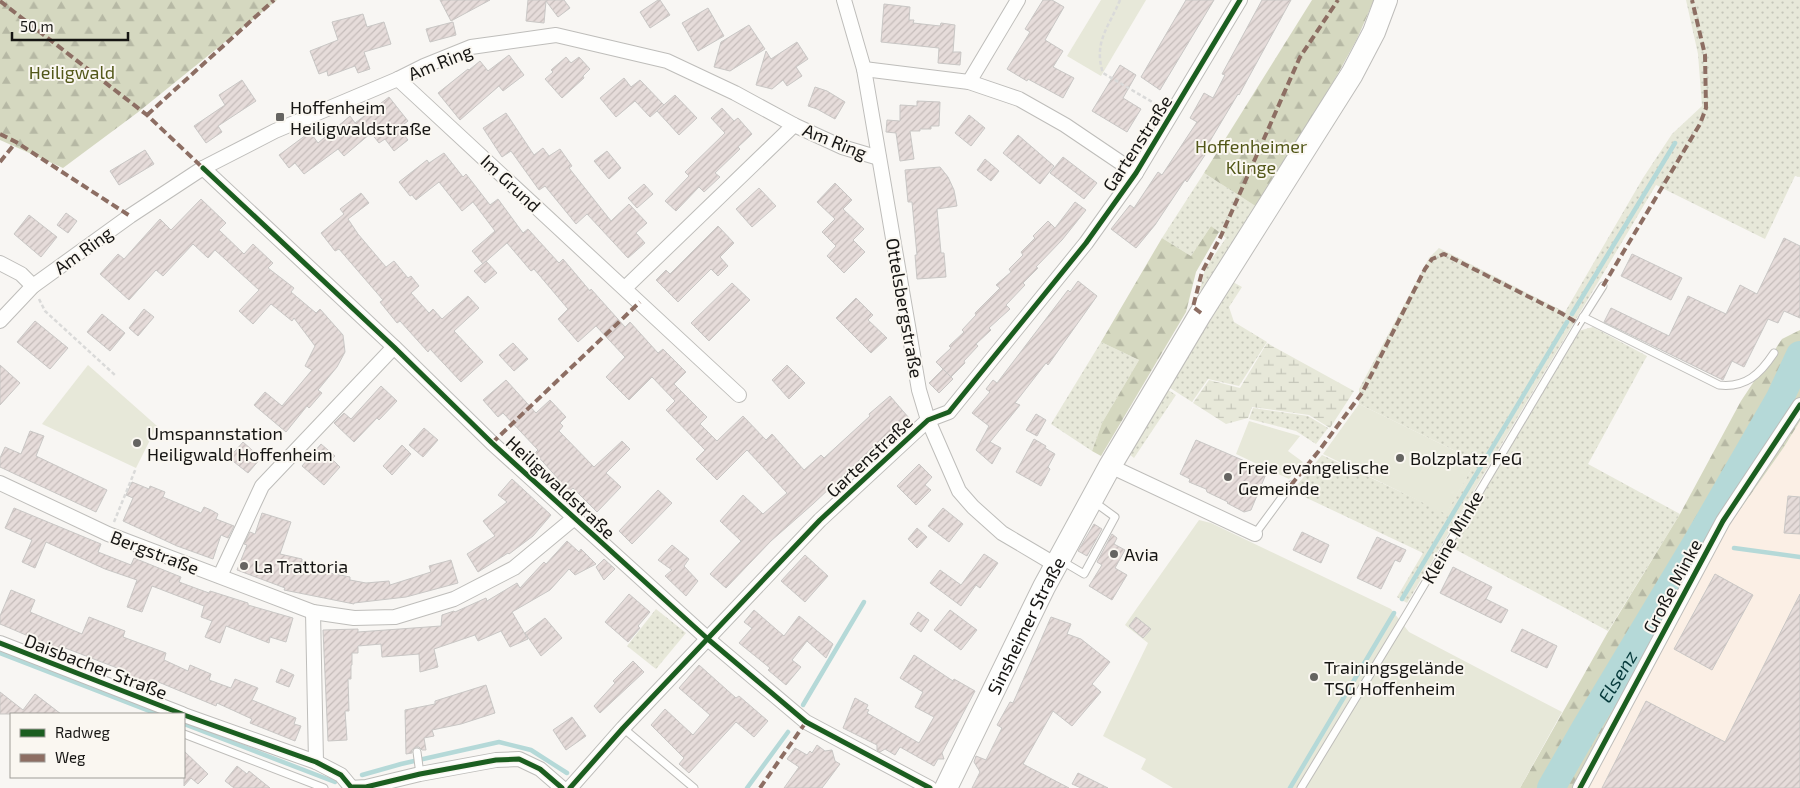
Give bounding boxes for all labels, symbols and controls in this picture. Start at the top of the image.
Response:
scale bar [12,10,129,42]
text: 50 m [20,17,54,35]
street label: Am Ring [405,39,475,85]
park label: Heiligwald [29,61,115,83]
street label: Gartenstraße [1098,91,1176,195]
place label: Hoffenheim Heiligwaldstraße [290,96,431,139]
marker: Hoffenheim Heiligwaldstraße [274,111,286,123]
street label: Am Ring [800,118,870,164]
park label: Hoffenheimer Klinge [1195,135,1307,178]
street label: Im Grund [476,150,546,216]
street label: Am Ring [49,221,117,279]
street label: Ottelsbergstraße [882,236,928,380]
street label: Gartenstraße [821,410,917,502]
place label: Umspannstation Heiligwald Hoffenheim [147,422,333,465]
street label: Heiligwaldstraße [502,431,620,543]
marker: Umspannstation Heiligwald Hoffenheim [131,437,143,449]
place label: Bolzplatz FeG [1410,447,1522,469]
marker: Bolzplatz FeG [1394,452,1406,464]
place label: Freie evangelische Gemeinde [1238,456,1389,499]
marker: Freie evangelische Gemeinde [1222,471,1234,483]
street label: Kleine Minke [1417,487,1487,587]
street label: Bergstraße [108,525,202,579]
street label: Große Minke [1638,535,1706,637]
place label: Avia [1124,543,1159,565]
marker: Avia [1108,548,1120,560]
street label: Sinsheimer Straße [982,553,1069,698]
place label: La Trattoria [254,555,348,577]
marker: La Trattoria [238,560,250,572]
street label: Daisbacher Straße [22,629,170,703]
water label: Elsenz [1592,645,1641,706]
place label: Trainingsgelände TSG Hoffenheim [1324,656,1464,699]
marker: Trainingsgelände TSG Hoffenheim [1308,671,1320,683]
legend [10,713,185,778]
text: Radweg [55,723,110,741]
text: Weg [55,748,86,766]

